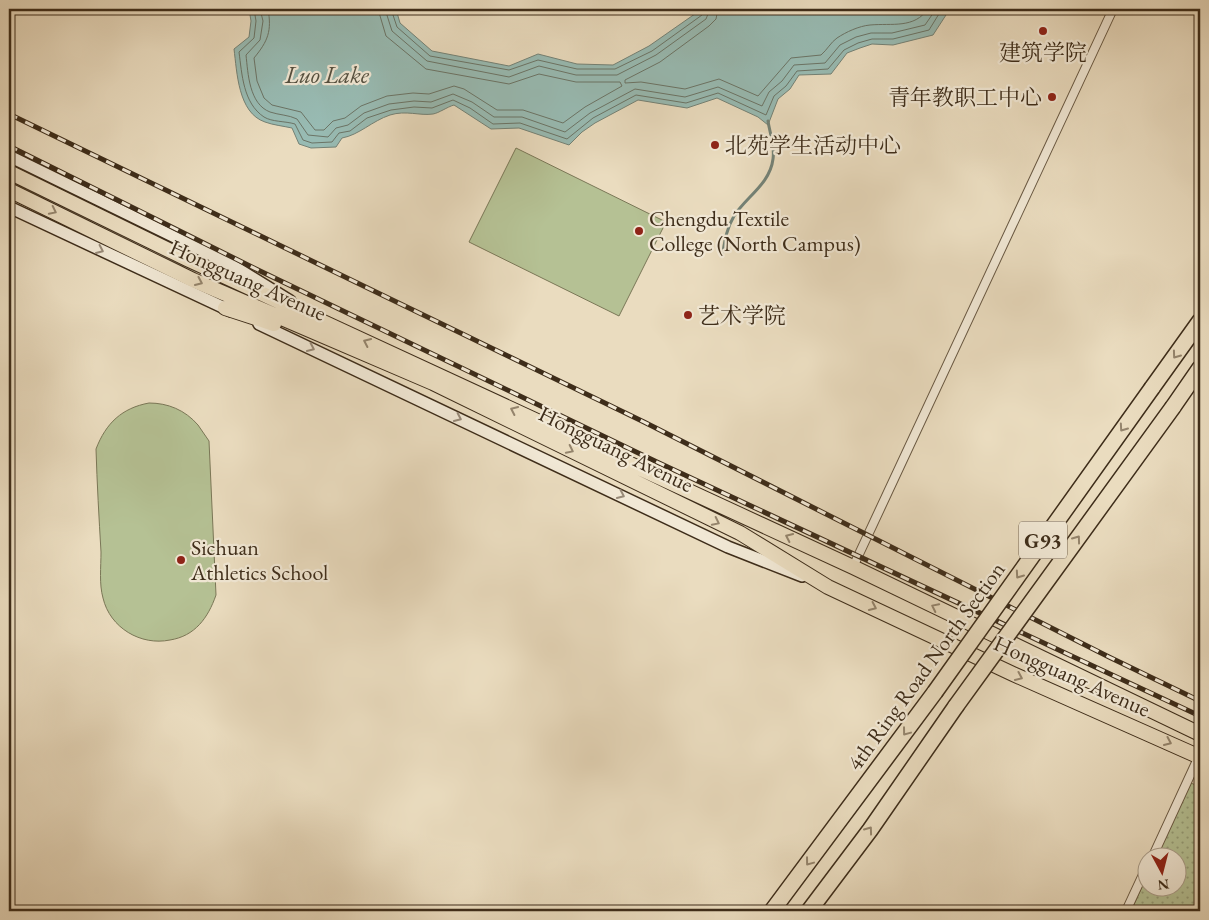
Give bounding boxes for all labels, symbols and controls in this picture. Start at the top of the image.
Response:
marker: 建筑学院 [1037,25,1049,37]
place label: 建筑学院 [999,38,1087,67]
water label: Luo Lake [284,59,370,90]
place label: 青年教职工中心 [888,83,1042,112]
marker: 青年教职工中心 [1046,91,1058,103]
place label: 北苑学生活动中心 [725,131,901,160]
marker: 北苑学生活动中心 [709,139,721,151]
place label: Chengdu Textile College (North Campus) [649,204,861,258]
one-way arrow [47,205,56,215]
marker: Chengdu Textile College (North Campus) [633,225,645,237]
street label: Hongguang Avenue [165,232,331,328]
one-way arrow [95,243,104,254]
one-way arrow [194,276,203,287]
place label: 艺术学院 [698,301,786,330]
marker: 艺术学院 [682,309,694,321]
one-way arrow [363,338,372,348]
one-way arrow [306,342,315,353]
one-way arrow [1173,349,1182,359]
street label: Hongguang Avenue [534,399,698,499]
one-way arrow [510,406,519,417]
one-way arrow [453,412,462,422]
one-way arrow [1121,422,1129,431]
one-way arrow [565,444,574,455]
one-way arrow [615,489,624,499]
one-way arrow [711,515,720,526]
road number: G93 [1019,522,1067,558]
place label: Sichuan Athletics School [190,533,328,587]
one-way arrow [785,534,794,544]
one-way arrow [1071,535,1080,545]
marker: Sichuan Athletics School [175,554,187,566]
street label: 4th Ring Road North Section [841,556,1012,776]
one-way arrow [1016,569,1025,579]
one-way arrow [867,601,876,611]
one-way arrow [932,603,941,613]
street label: Hongguang Avenue [989,628,1155,724]
one-way arrow [1014,670,1023,681]
one-way arrow [903,726,912,736]
one-way arrow [1163,736,1172,747]
one-way arrow [863,826,872,836]
north arrow [1136,848,1186,898]
one-way arrow [806,856,815,866]
text: N [1156,875,1170,895]

